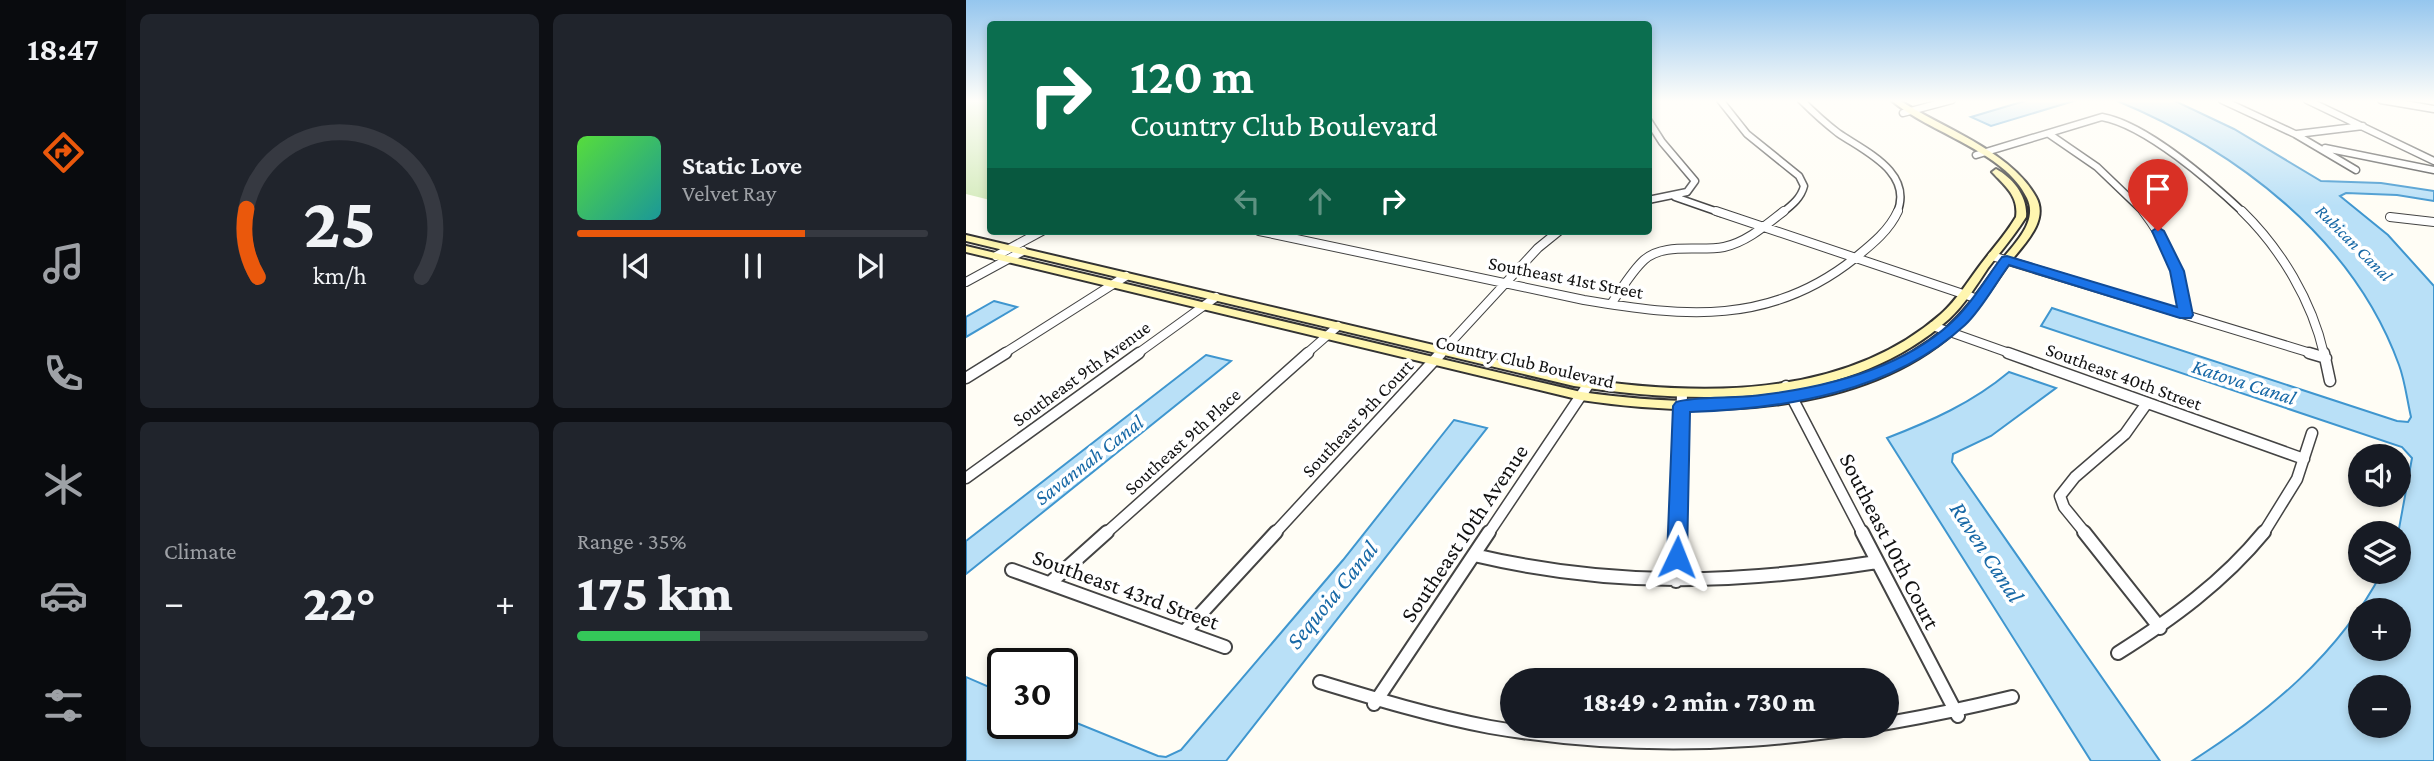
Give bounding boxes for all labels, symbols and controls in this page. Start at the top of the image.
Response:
text: 18:47 [27,31,99,67]
icon: right [1015,49,1106,140]
text: 120 m [1130,49,1254,104]
text: Country Club Boulevard [1130,107,1438,143]
icon: directions [39,128,88,177]
text: Static Love [682,151,802,180]
pin [2128,159,2188,231]
icon: arrive [2139,170,2177,208]
text: Velvet Ray [682,180,776,206]
text: 25 [303,182,376,263]
icon: left [1228,182,1266,220]
icon: ahead [1301,182,1339,220]
icon: right [1374,182,1412,220]
water label: Rubican Canal [2312,201,2397,286]
icon: music [39,239,88,288]
icon: previous [617,247,655,285]
icon: pause [734,247,772,285]
icon: next [851,247,889,285]
street label: Southeast 41st Street [1487,252,1646,303]
text: km/h [313,262,366,289]
street label: Southeast 9th Avenue [1008,316,1154,430]
street label: Country Club Boulevard [1433,331,1616,392]
street label: Southeast 40th Street [2043,338,2205,415]
icon: phone [39,349,88,398]
water label: Katova Canal [2189,354,2300,410]
street label: Southeast 9th Court [1298,355,1418,481]
street label: Southeast 9th Place [1120,384,1245,499]
water label: Savannah Canal [1030,410,1149,510]
street label: Southeast 10th Avenue [1395,439,1533,627]
map controls [2348,444,2411,738]
button: sound [2348,444,2411,507]
street label: Southeast 10th Court [1834,449,1946,634]
icon: climate [39,460,88,509]
water label: Raven Canal [1945,496,2031,608]
position arrow [1640,520,1714,594]
button: layers [2348,521,2411,584]
text: Range · 35% [577,528,686,554]
water label: Sequoia Canal [1280,535,1384,654]
text: Climate [164,538,236,564]
street label: Southeast 43rd Street [1029,543,1223,635]
text: 175 km [577,563,733,621]
icon: car [39,571,88,620]
text: 22° [303,573,376,631]
text: − [164,581,184,623]
text: + [495,581,515,623]
button: + [2348,598,2411,661]
speed limit sign: 30 [987,648,1078,739]
button: − [2348,675,2411,738]
icon: filters [39,681,88,730]
text: 18:49 · 2 min · 730 m [1584,688,1815,717]

